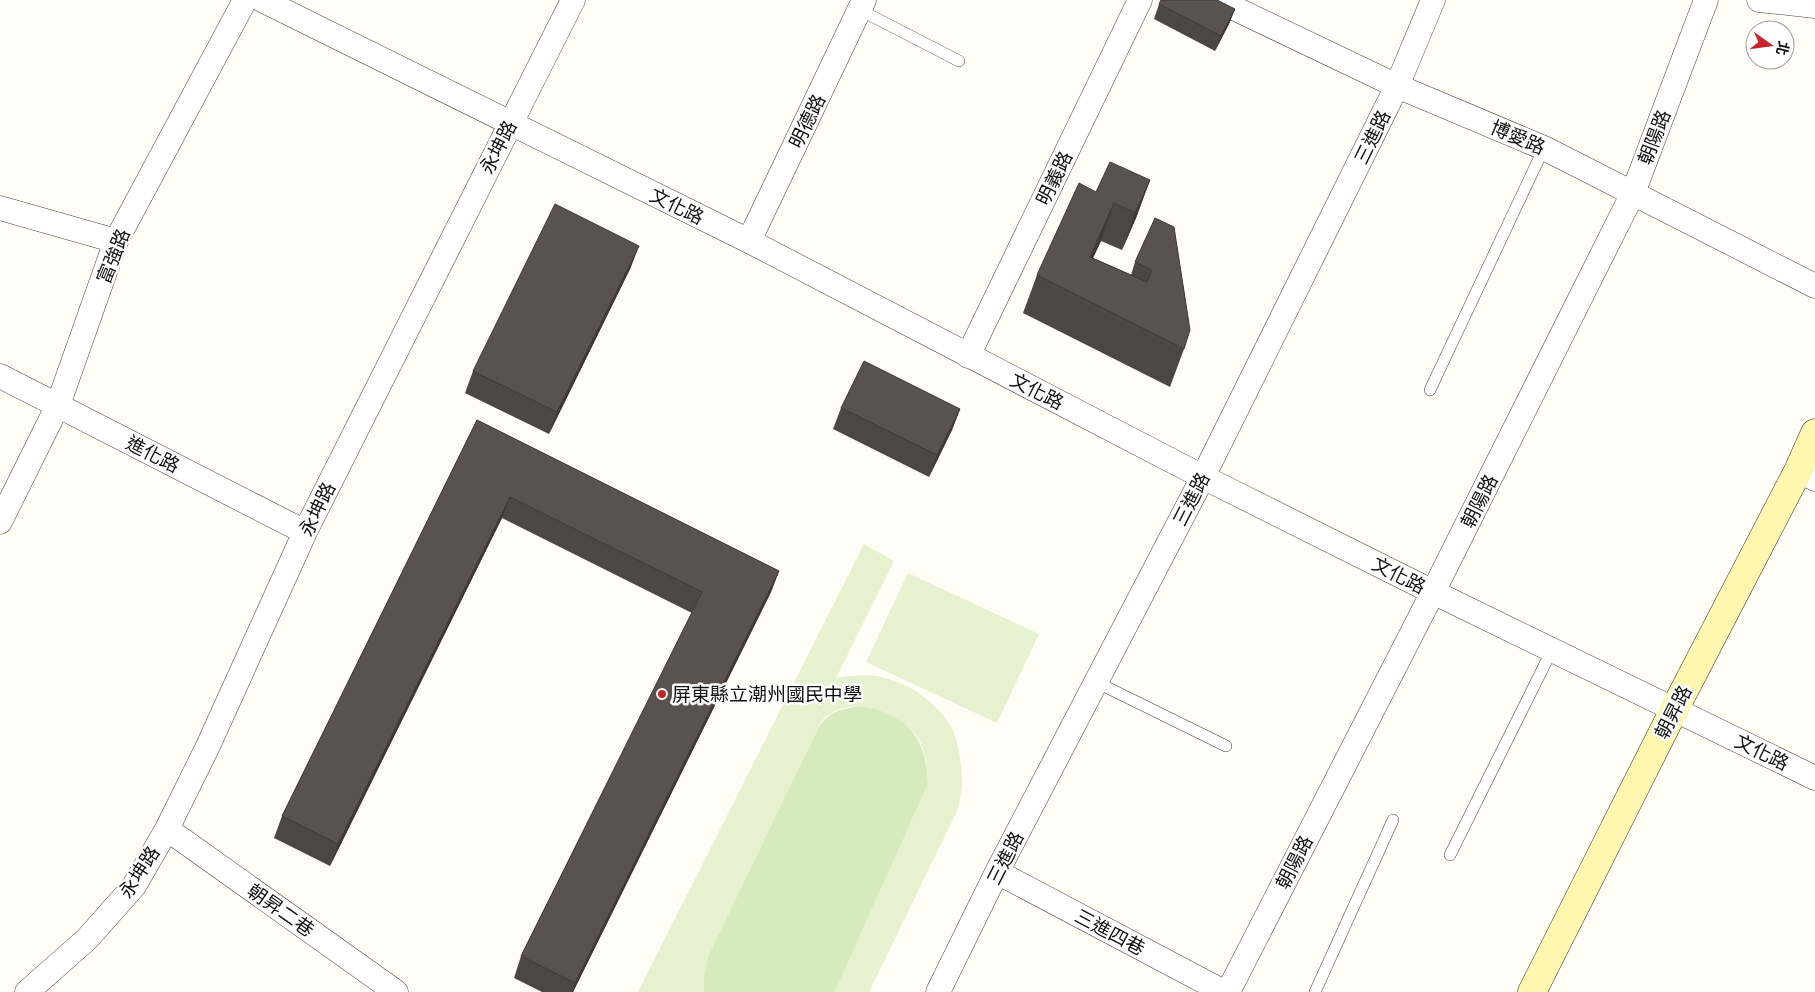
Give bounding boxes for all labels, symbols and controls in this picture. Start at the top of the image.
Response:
north arrow [1745,20,1795,70]
text: 北 [1770,39,1794,57]
street label: 明德路 [783,90,834,154]
street label: 三進路 [1348,106,1399,170]
street label: 朝陽路 [1632,106,1679,169]
street label: 博愛路 [1486,114,1549,163]
street label: 永坤路 [473,116,525,180]
street label: 明義路 [1030,147,1081,211]
street label: 文化路 [644,182,708,233]
street label: 富強路 [90,225,139,288]
street label: 文化路 [1004,366,1068,418]
street label: 進化路 [120,429,184,481]
street label: 三進路 [1166,468,1218,532]
street label: 朝陽路 [1454,470,1506,534]
street label: 永坤路 [293,478,344,542]
street label: 文化路 [1366,550,1430,602]
place label: 屏東縣立潮州國民中學 [672,681,862,710]
street label: 朝昇路 [1648,681,1700,745]
marker: 屏東縣立潮州國民中學 [656,688,668,700]
street label: 文化路 [1729,728,1793,779]
street label: 三進路 [980,827,1032,891]
street label: 朝陽路 [1269,831,1321,895]
street label: 永坤路 [113,841,168,905]
street label: 朝昇二巷 [241,878,320,945]
street label: 三進四巷 [1069,903,1150,964]

